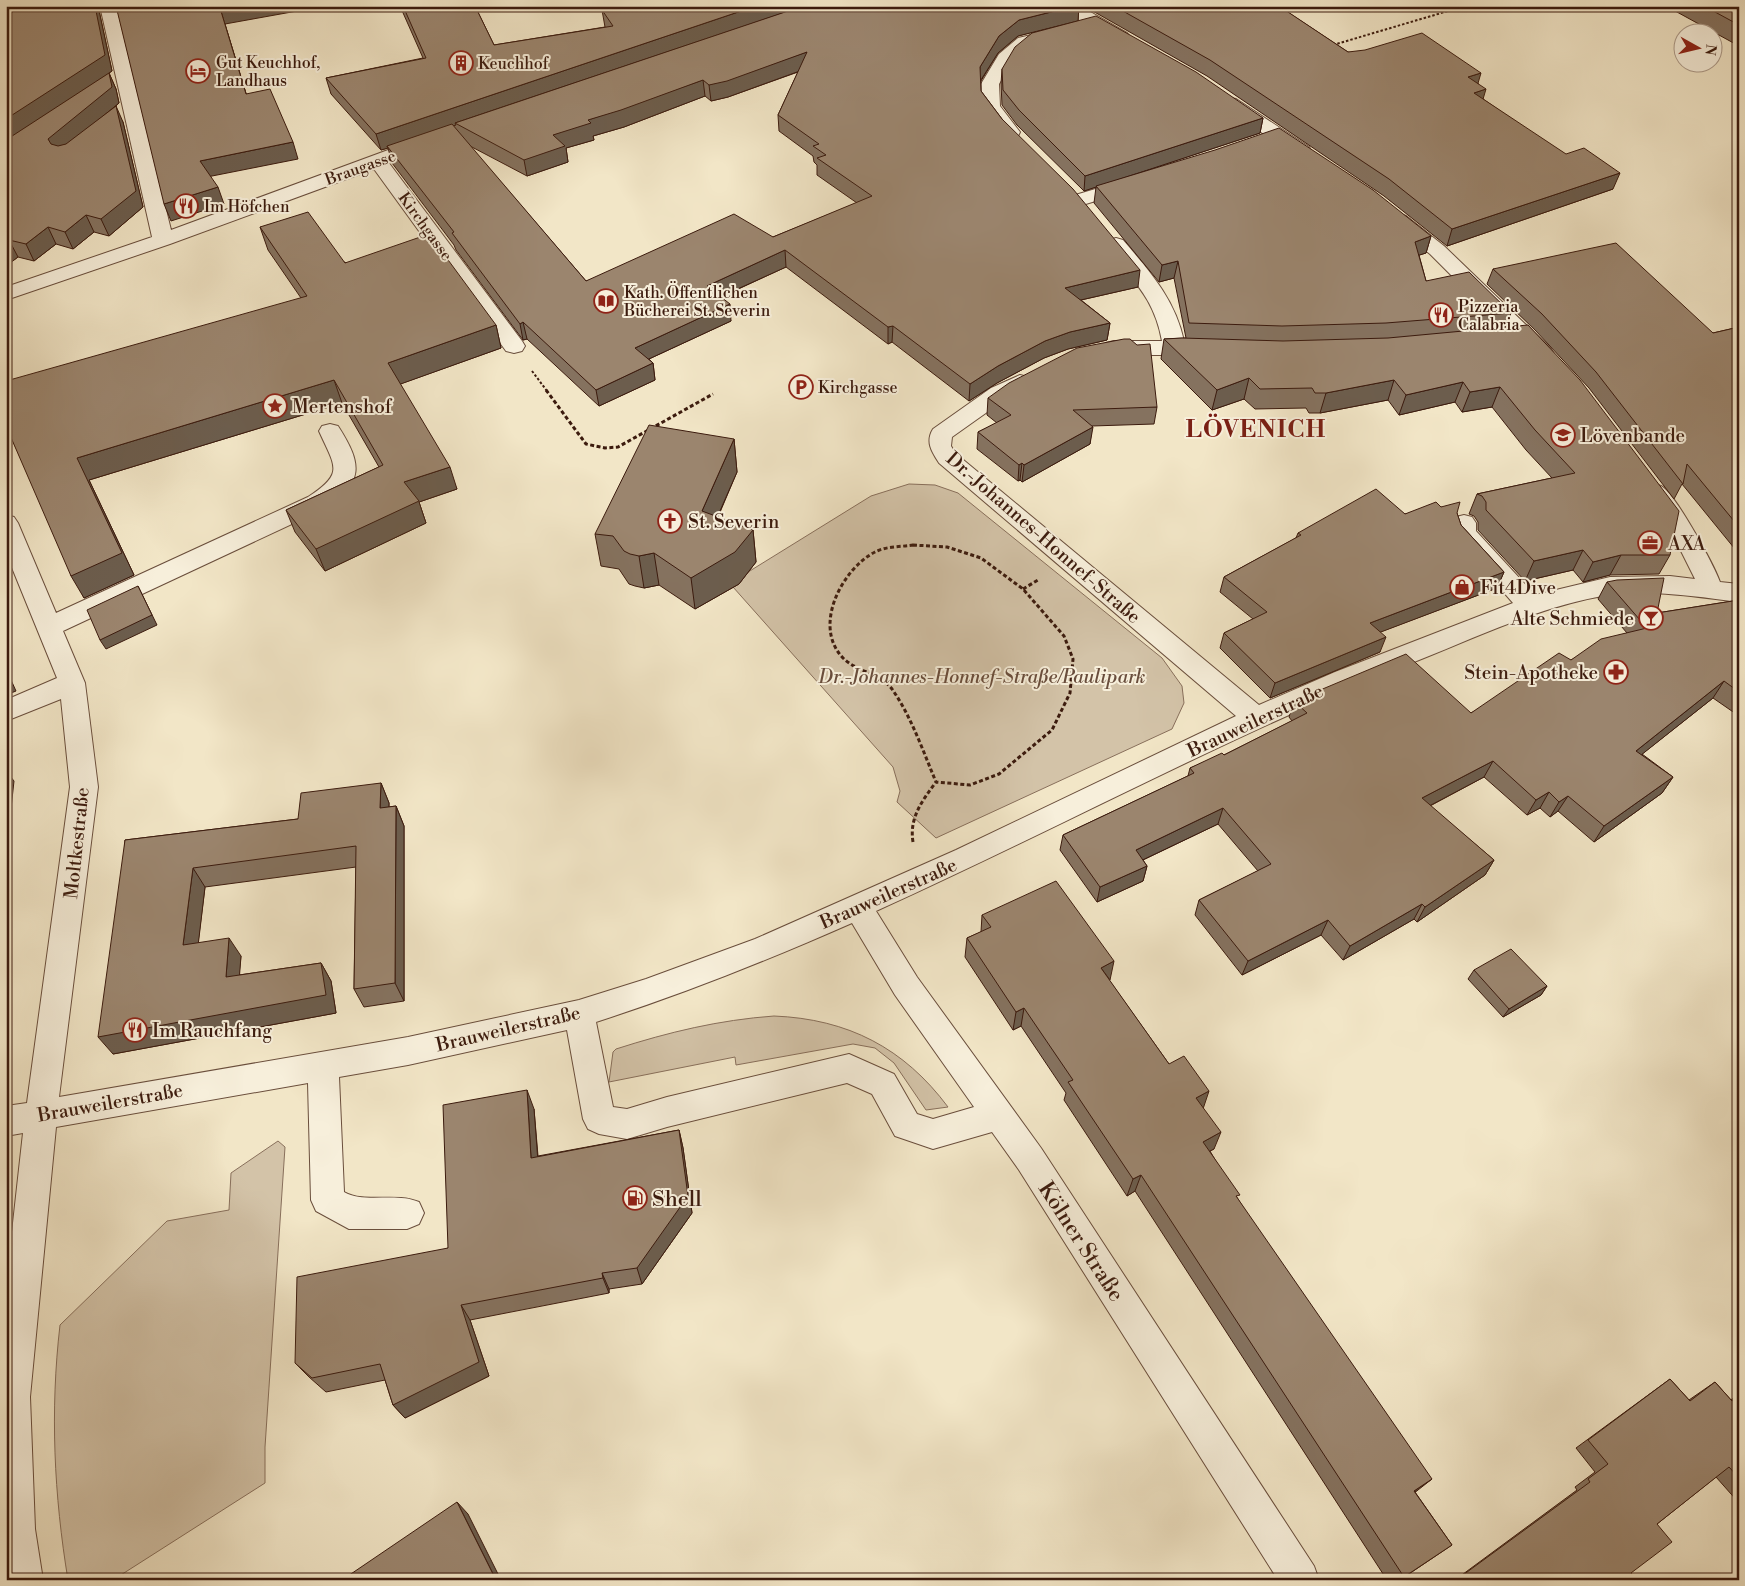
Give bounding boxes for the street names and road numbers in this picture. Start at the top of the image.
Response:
street label: Braugasse [321,146,398,190]
street label: Kirchgasse [394,188,457,265]
street label: Dr.-Johannes-Honnef-Straße [941,447,1146,629]
street label: Brauweilerstraße [1183,679,1327,763]
street label: Moltkestraße [59,786,95,900]
street label: Brauweilerstraße [815,853,961,935]
street label: Brauweilerstraße [433,1001,583,1057]
street label: Brauweilerstraße [35,1078,185,1128]
street label: Kölner Straße [1032,1177,1129,1307]

